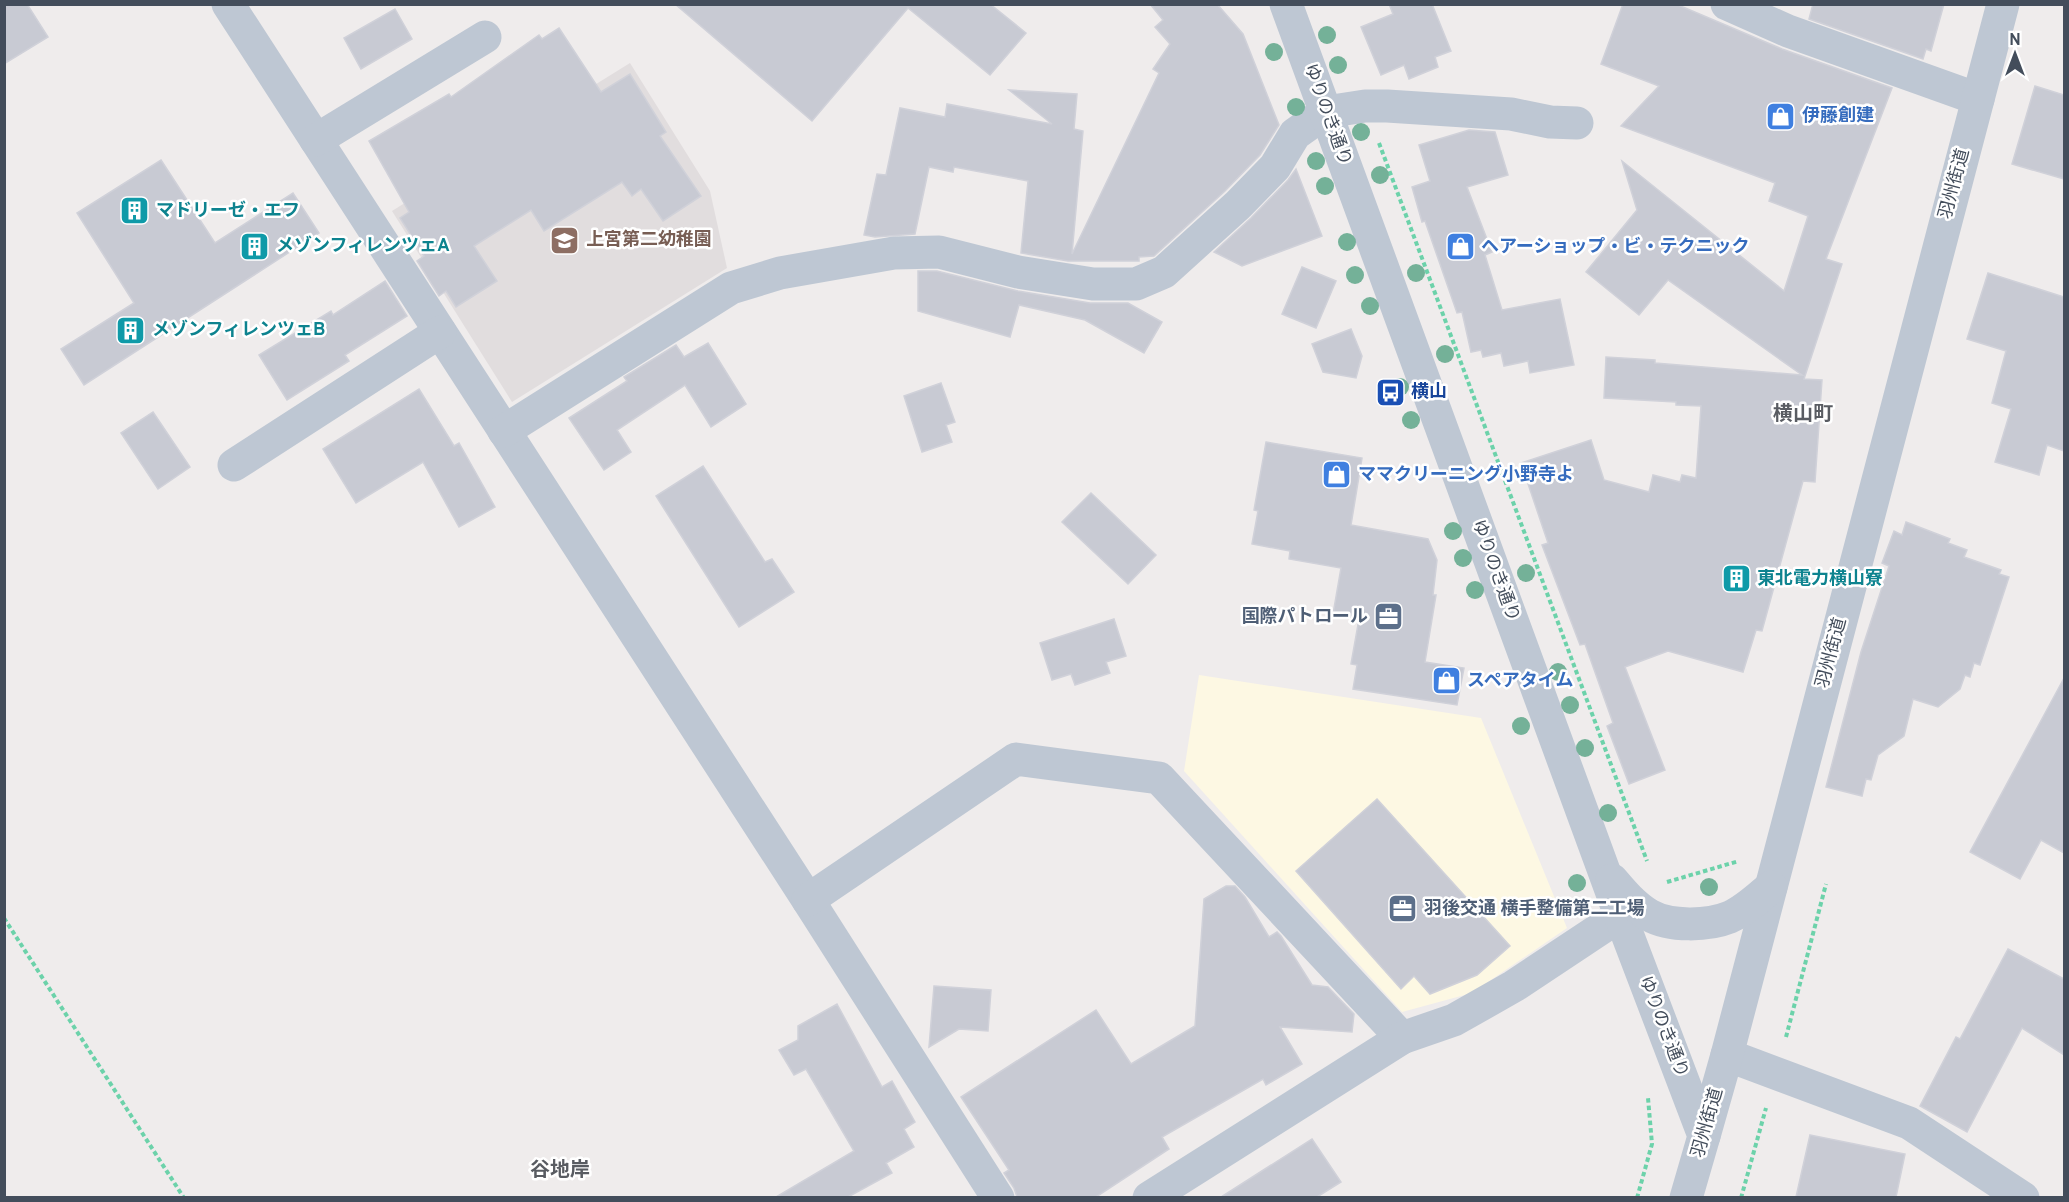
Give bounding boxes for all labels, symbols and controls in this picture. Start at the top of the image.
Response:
north arrow [1985,24,2045,84]
text: N [2009,31,2021,51]
street label: ゆりのき通り [1298,61,1356,169]
shop icon: 伊藤創建 [1765,100,1797,132]
place label: 伊藤創建 [1802,105,1874,128]
street label: 羽州街道 [1935,146,1975,222]
building icon: マドリーゼ・エフ [119,195,151,227]
place label: マドリーゼ・エフ [156,200,300,223]
school or university icon: 上宮第二幼稚園 [549,224,581,256]
place label: 上宮第二幼稚園 [586,229,712,252]
building icon: メゾンフィレンツェA [239,230,271,262]
shop icon: ヘアーショップ・ビ・テクニック [1444,231,1476,263]
place label: メゾンフィレンツェA [276,235,450,258]
place label: ヘアーショップ・ビ・テクニック [1481,236,1750,259]
building icon: メゾンフィレンツェB [115,314,147,346]
place label: メゾンフィレンツェB [152,319,326,342]
bus stop icon: 横山 [1374,376,1406,408]
place label: 横山 [1411,381,1447,404]
district label: 横山町 [1773,402,1833,428]
shop icon: ママクリーニング小野寺よ [1321,459,1353,491]
place label: ママクリーニング小野寺よ [1358,464,1574,487]
street label: ゆりのき通り [1466,517,1524,625]
building icon: 東北電力横山寮 [1720,563,1752,595]
place label: 東北電力横山寮 [1757,568,1883,591]
office icon: 国際パトロール [1373,601,1405,633]
place label: 国際パトロール [1241,606,1368,629]
street label: 羽州街道 [1812,615,1852,691]
shop icon: スペアタイム [1430,665,1462,697]
place label: スペアタイム [1467,670,1573,693]
office icon: 羽後交通 横手整備第二工場 [1387,893,1419,925]
place label: 羽後交通 横手整備第二工場 [1424,898,1645,921]
street label: ゆりのき通り [1633,973,1693,1081]
street label: 羽州街道 [1687,1085,1729,1161]
district label: 谷地岸 [530,1158,590,1184]

